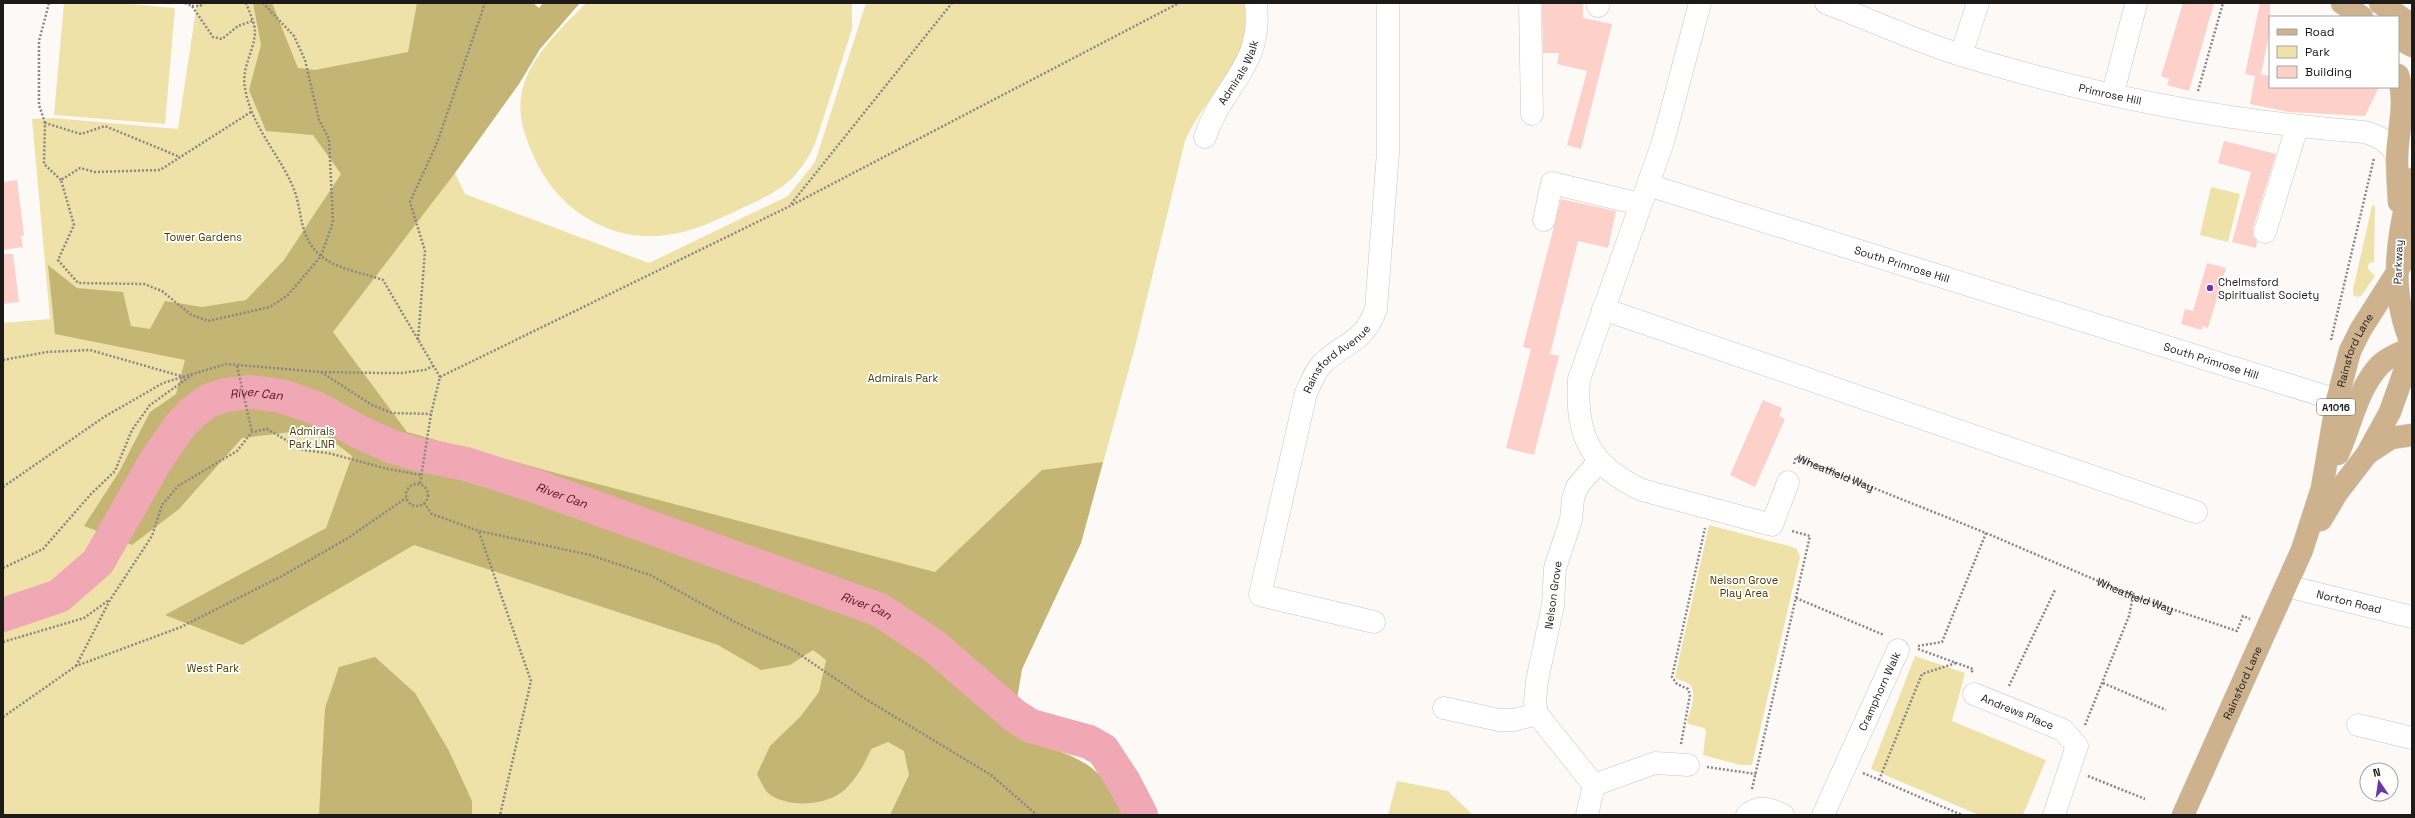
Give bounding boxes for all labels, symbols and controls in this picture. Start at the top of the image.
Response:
legend [2269,16,2399,88]
text: Road [2305,24,2334,40]
street label: Admirals Walk [1215,38,1261,107]
text: Park [2305,44,2330,60]
text: Building [2305,64,2352,80]
street label: Primrose Hill [2077,80,2143,108]
park label: Tower Gardens [164,230,242,244]
street label: Parkway [2390,240,2406,284]
street label: South Primrose Hill [1853,243,1951,286]
place label: Chelmsford Spiritualist Society [2218,275,2319,302]
marker: Chelmsford Spiritualist Society [2205,283,2215,293]
street label: Rainsford Lane [2334,311,2376,389]
street label: Rainsford Avenue [1300,322,1373,395]
street label: South Primrose Hill [2162,339,2261,382]
park label: Admirals Park [868,371,938,385]
water label: River Can [229,384,284,404]
road number: A1016 [2317,399,2355,415]
park label: Admirals Park LNR [289,424,335,451]
street label: Wheatfield Way [1795,451,1876,494]
water label: River Can [534,479,590,512]
street label: Nelson Grove [1541,560,1565,630]
park label: Nelson Grove Play Area [1710,573,1778,600]
street label: Wheatfield Way [2095,574,2176,616]
street label: Norton Road [2315,587,2383,616]
water label: River Can [839,589,895,624]
street label: Rainsford Lane [2220,644,2265,722]
street label: Cramphorn Walk [1855,649,1903,733]
park label: West Park [187,661,239,675]
street label: Andrews Place [1979,691,2056,733]
north arrow [2359,762,2399,802]
text: N [2372,765,2382,780]

